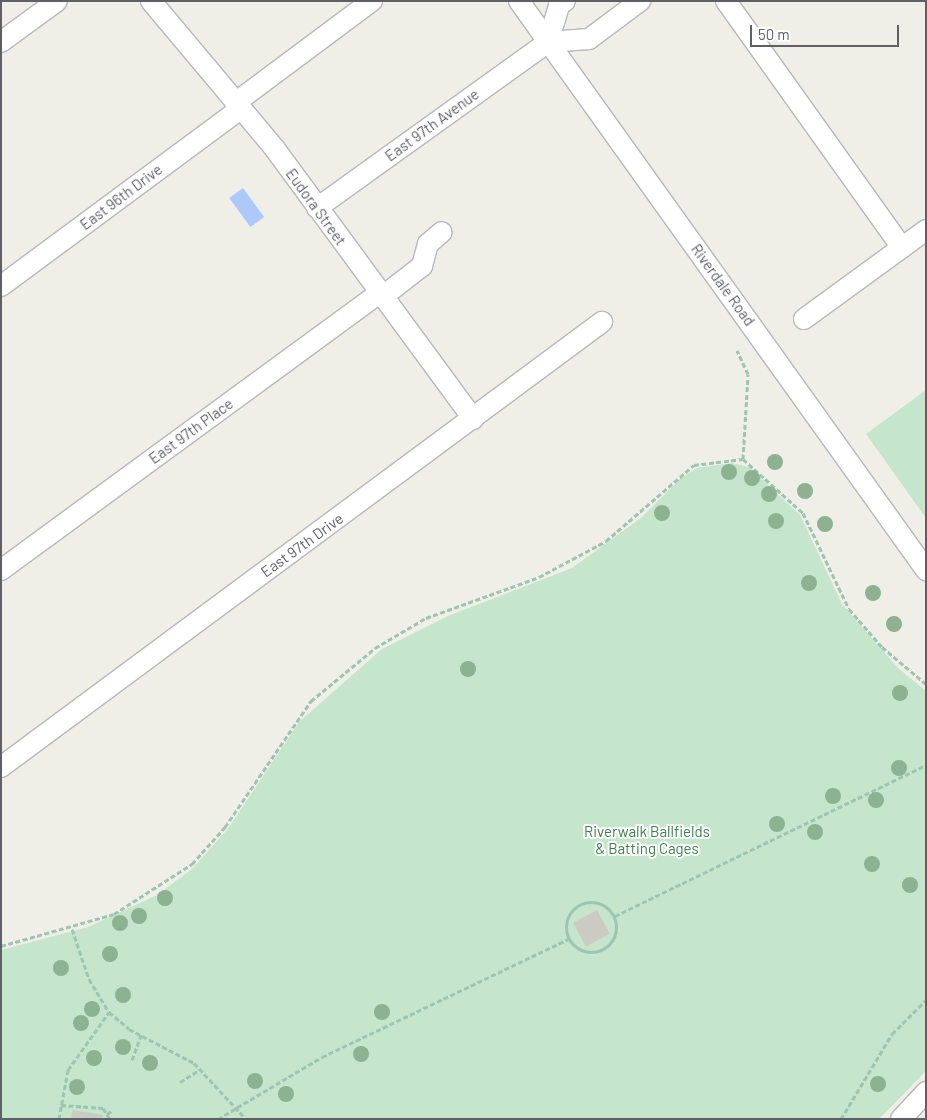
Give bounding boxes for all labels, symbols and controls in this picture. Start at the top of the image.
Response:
scale bar [752,15,901,47]
text: 50 m [758,25,790,43]
street label: East 97th Avenue [382,85,482,165]
street label: East 96th Drive [76,160,166,234]
street label: Eudora Street [282,165,350,249]
street label: Riverdale Road [687,241,759,329]
street label: East 97th Place [145,394,237,468]
street label: East 97th Drive [257,509,347,581]
park label: Riverwalk Ballfields & Batting Cages [584,822,710,857]

